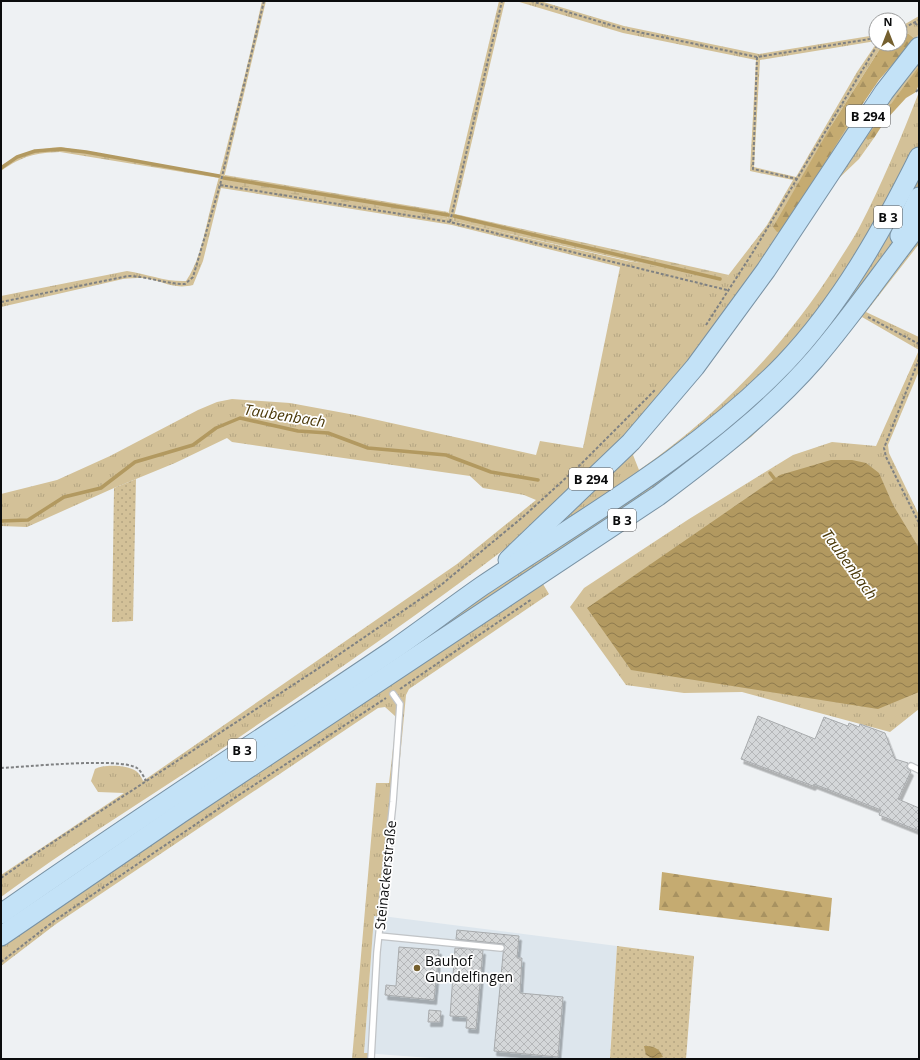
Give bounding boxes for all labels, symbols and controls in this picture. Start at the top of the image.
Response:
north arrow [868,12,908,52]
text: N [884,14,892,29]
road number: B 294 [846,105,890,127]
road number: B 3 [874,206,902,228]
water label: Taubenbach [243,399,327,431]
road number: B 294 [569,468,613,490]
road number: B 3 [608,509,636,531]
water label: Taubenbach [818,525,882,603]
road number: B 3 [228,739,256,761]
street label: Steinackerstraße [370,819,400,931]
place label: Bauhof Gundelfingen [425,951,513,986]
marker: Bauhof Gundelfingen [412,963,422,973]

